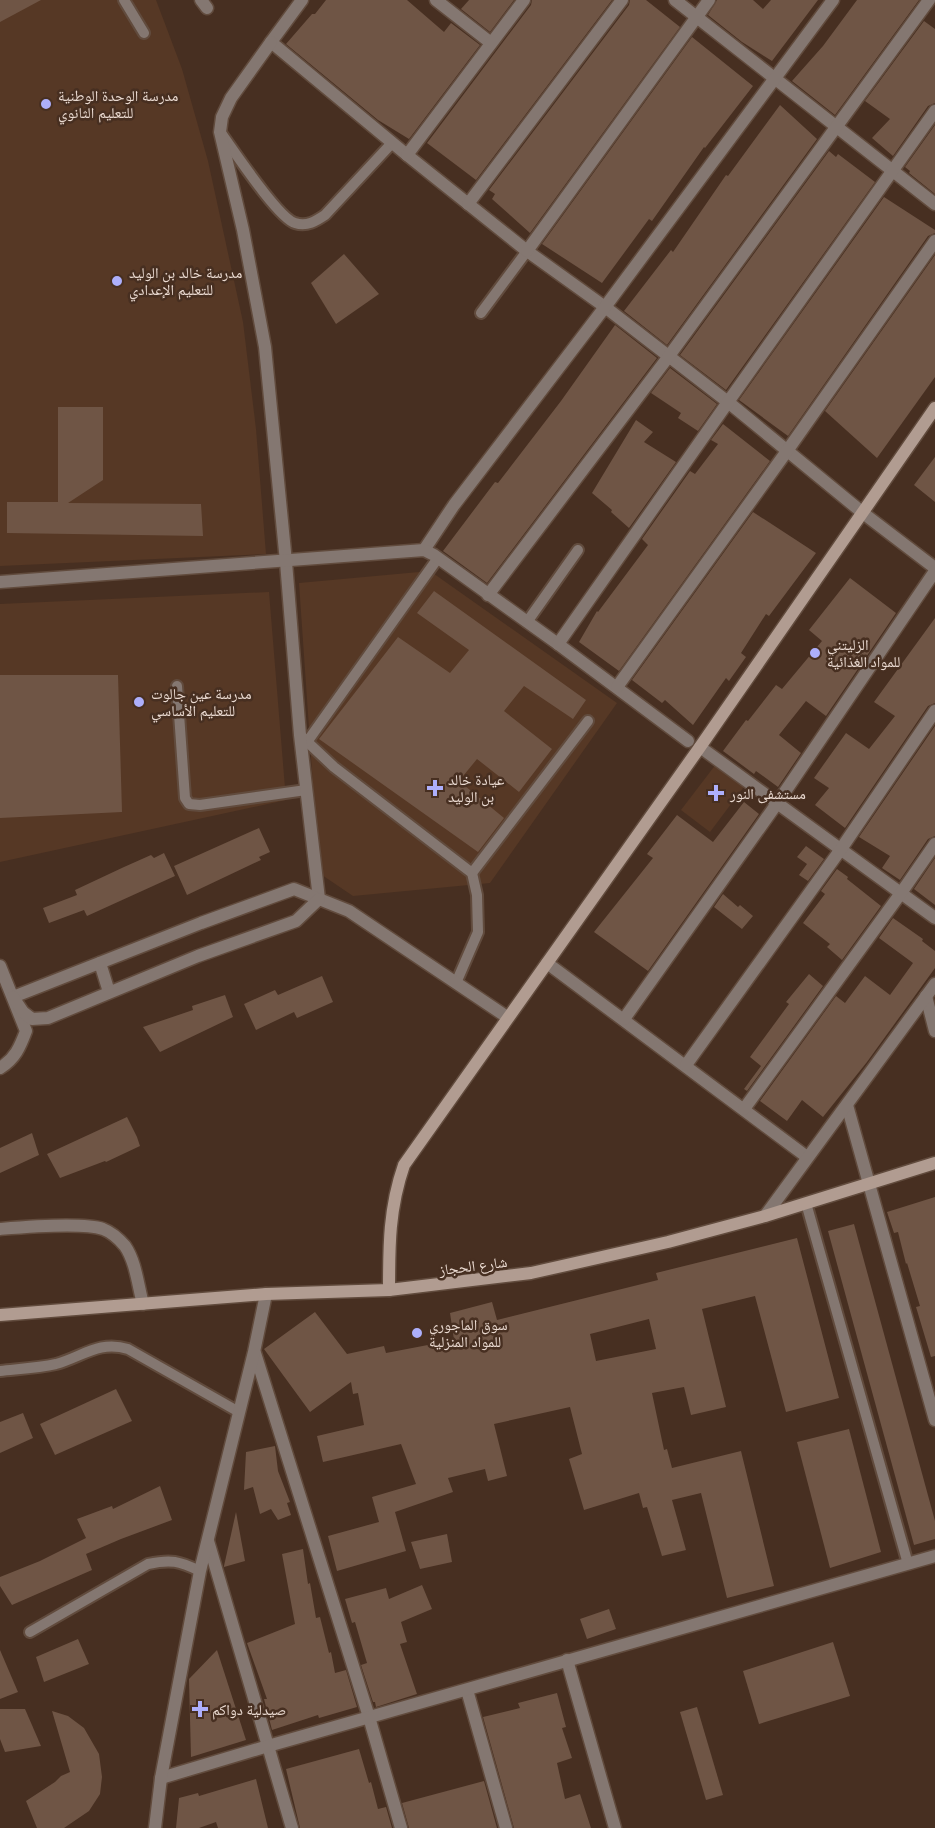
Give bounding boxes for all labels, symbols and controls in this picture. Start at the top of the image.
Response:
place label: مدرسة الوحدة الوطنية للتعليم الثانوي [58,85,179,125]
marker: مدرسة الوحدة الوطنية للتعليم الثانوي [39,97,53,111]
place label: مدرسة خالد بن الوليد للتعليم الإعدادي [129,262,242,302]
marker: مدرسة خالد بن الوليد للتعليم الإعدادي [110,274,124,288]
place label: الزليتني للمواد الغذائية [827,634,900,671]
marker: الزليتني للمواد الغذائية [808,646,822,660]
place label: مدرسة عين جالوت للتعليم الأساسي [151,683,252,723]
marker: مدرسة عين جالوت للتعليم الأساسي [132,695,146,709]
place label: عيادة خالد بن الوليد [448,769,505,807]
marker: عيادة خالد بن الوليد [426,779,444,797]
place label: مستشفى النور [729,783,806,804]
marker: مستشفى النور [707,784,725,802]
street label: شارع الحجاز [437,1251,508,1280]
place label: سوق الماجوري للمواد المنزلية [429,1314,508,1351]
marker: سوق الماجوري للمواد المنزلية [410,1326,424,1340]
place label: صيدلية دواكم [212,1699,286,1720]
marker: صيدلية دواكم [193,1702,207,1716]

